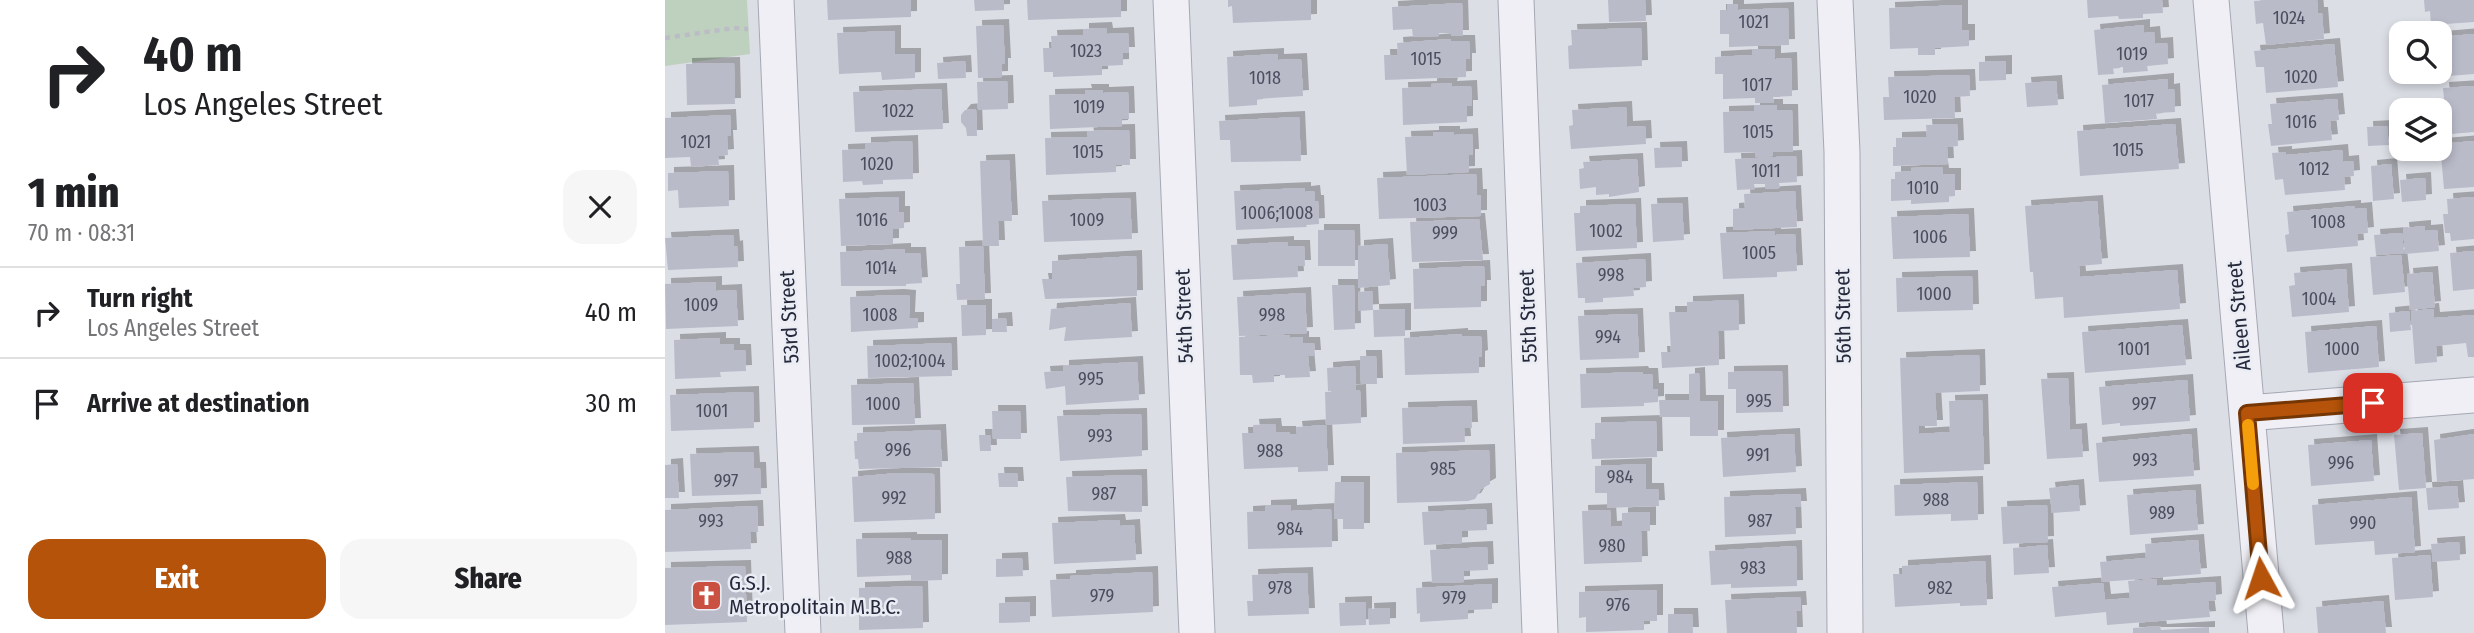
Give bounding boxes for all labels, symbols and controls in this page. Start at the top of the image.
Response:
house number: 1024 [2273,7,2306,29]
house number: 1021 [1739,11,1769,33]
map controls [2389,21,2452,161]
button: search [2389,21,2452,84]
text: 40 m [143,25,243,84]
icon: right [28,28,119,119]
house number: 1023 [1070,40,1102,62]
house number: 1019 [2116,43,2148,65]
house number: 1015 [1410,48,1442,70]
house number: 1020 [2284,66,2318,88]
house number: 1018 [1249,67,1281,89]
house number: 1017 [1742,74,1772,96]
text: Los Angeles Street [143,85,383,123]
house number: 1020 [1903,86,1937,108]
house number: 1017 [2124,90,2154,112]
house number: 1019 [1073,96,1105,118]
button: layers [2389,98,2452,161]
house number: 1022 [882,100,914,122]
house number: 1016 [2285,111,2317,133]
house number: 1015 [1742,121,1774,143]
house number: 1021 [681,131,711,153]
house number: 1015 [2112,139,2144,161]
house number: 1015 [1072,141,1104,163]
house number: 1020 [860,153,894,175]
house number: 1012 [2299,158,2330,180]
house number: 1011 [1751,160,1781,182]
text: 1 min [28,168,119,218]
button: close [563,170,637,244]
house number: 1010 [1907,177,1939,199]
house number: 1003 [1413,194,1447,216]
house number: 1006;1008 [1241,202,1313,224]
house number: 1016 [856,209,888,231]
house number: 1009 [1070,209,1104,231]
house number: 1008 [2311,211,2345,233]
text: 70 m · 08:31 [28,219,135,247]
house number: 1002 [1589,220,1623,242]
house number: 999 [1432,222,1458,244]
house number: 1006 [1913,226,1947,248]
house number: 1005 [1742,242,1776,264]
house number: 1014 [865,257,897,279]
street label: Aileen Street [2221,260,2257,372]
house number: 998 [1598,264,1624,286]
street label: 54th Street [1169,268,1199,364]
street label: 56th Street [1829,268,1857,364]
street label: 53rd Street [774,269,804,364]
street label: 55th Street [1513,269,1543,363]
text: Turn right [87,283,193,314]
house number: 1000 [1916,283,1952,305]
house number: 1004 [2302,288,2337,310]
icon: right [28,294,66,332]
house number: 1009 [684,294,718,316]
text: 40 m [585,297,637,328]
house number: 1008 [863,304,897,326]
house number: 998 [1259,304,1285,326]
text: Los Angeles Street [87,314,259,342]
house number: 994 [1595,326,1621,348]
house number: 1001 [2118,338,2150,360]
house number: 1000 [2324,338,2360,360]
house number: 1002;1004 [874,350,946,372]
house number: 995 [1078,368,1104,390]
pin [2343,373,2403,433]
icon: arrive [2354,384,2392,422]
icon: arrive [28,385,66,423]
text: Arrive at destination [87,388,310,419]
text: 30 m [586,388,637,419]
house number: 995 [1746,390,1772,412]
house number: 1000 [865,393,901,415]
house number: 997 [2132,393,2156,415]
house number: 1001 [696,400,728,422]
house number: 993 [1087,425,1113,447]
house number: 996 [885,439,911,461]
house number: 988 [1257,440,1283,462]
house number: 991 [1746,444,1770,466]
house number: 993 [2132,449,2158,471]
house number: 996 [2328,452,2354,474]
house number: 985 [1430,458,1456,480]
house number: 984 [1607,466,1634,488]
house number: 997 [714,470,738,492]
house number: 987 [1092,483,1116,505]
house number: 992 [881,487,907,509]
house number: 988 [1923,489,1949,511]
house number: 989 [2149,502,2175,524]
house number: 993 [698,510,724,532]
house number: 987 [1748,510,1772,532]
house number: 990 [2350,512,2376,534]
house number: 984 [1277,518,1304,540]
house number: 980 [1598,535,1626,557]
button: Exit [28,539,326,619]
button: Share [340,539,637,619]
position arrow [2224,541,2298,615]
house number: 988 [886,547,912,569]
house number: 983 [1740,557,1766,579]
place label: G.S.J. Metropolitain M.B.C. [729,570,900,620]
house number: 978 [1268,577,1292,599]
house number: 982 [1927,577,1953,599]
church icon: G.S.J. Metropolitain M.B.C. [689,578,723,612]
house number: 979 [1090,585,1114,607]
house number: 979 [1442,587,1466,609]
house number: 976 [1606,594,1630,616]

